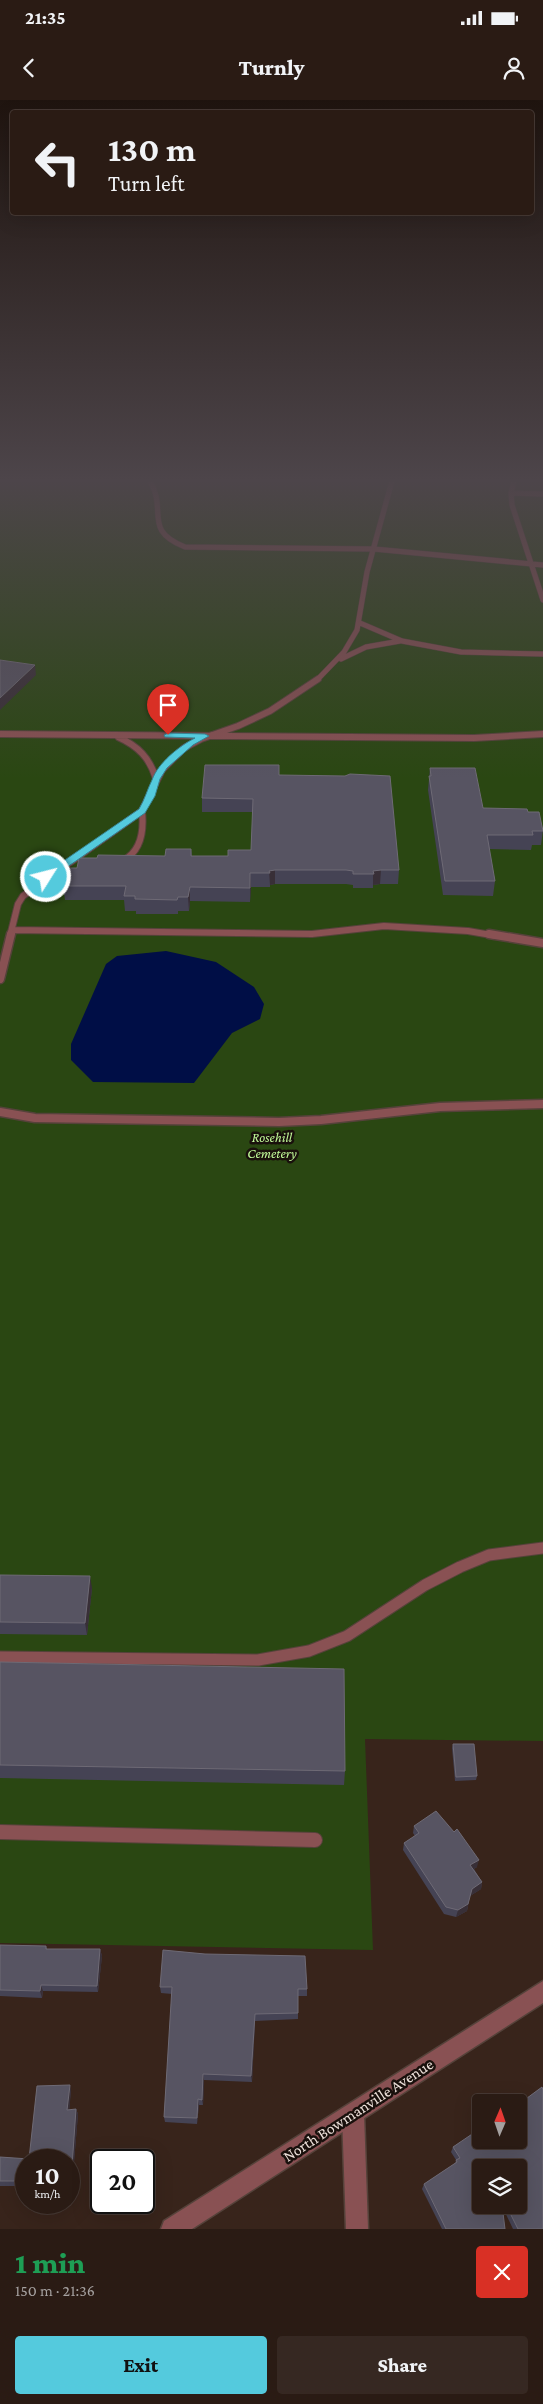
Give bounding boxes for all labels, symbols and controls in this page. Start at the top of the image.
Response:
text: 21:35 [25,7,66,28]
icon: back [15,54,43,82]
icon: person [500,54,528,82]
text: Turnly [238,55,305,80]
icon: left [25,130,90,195]
text: 130 m [108,130,196,169]
text: Turn left [108,171,185,196]
pin [147,684,189,735]
icon: arrive [154,691,182,719]
position arrow [19,850,71,902]
park label: Rosehill Cemetery [247,1129,297,1161]
street label: North Bowmanville Avenue [280,2055,436,2165]
north arrow [472,2094,528,2149]
map controls [472,2094,527,2214]
speed limit sign: 20 [90,2149,155,2214]
button: layers [472,2159,527,2214]
text: 10 [35,2162,60,2189]
text: km/h [35,2187,60,2201]
text: 1 min [15,2246,85,2279]
button: close [476,2246,528,2298]
text: 150 m · 21:36 [15,2282,95,2299]
button: Exit [15,2336,267,2394]
button: Share [277,2336,528,2394]

